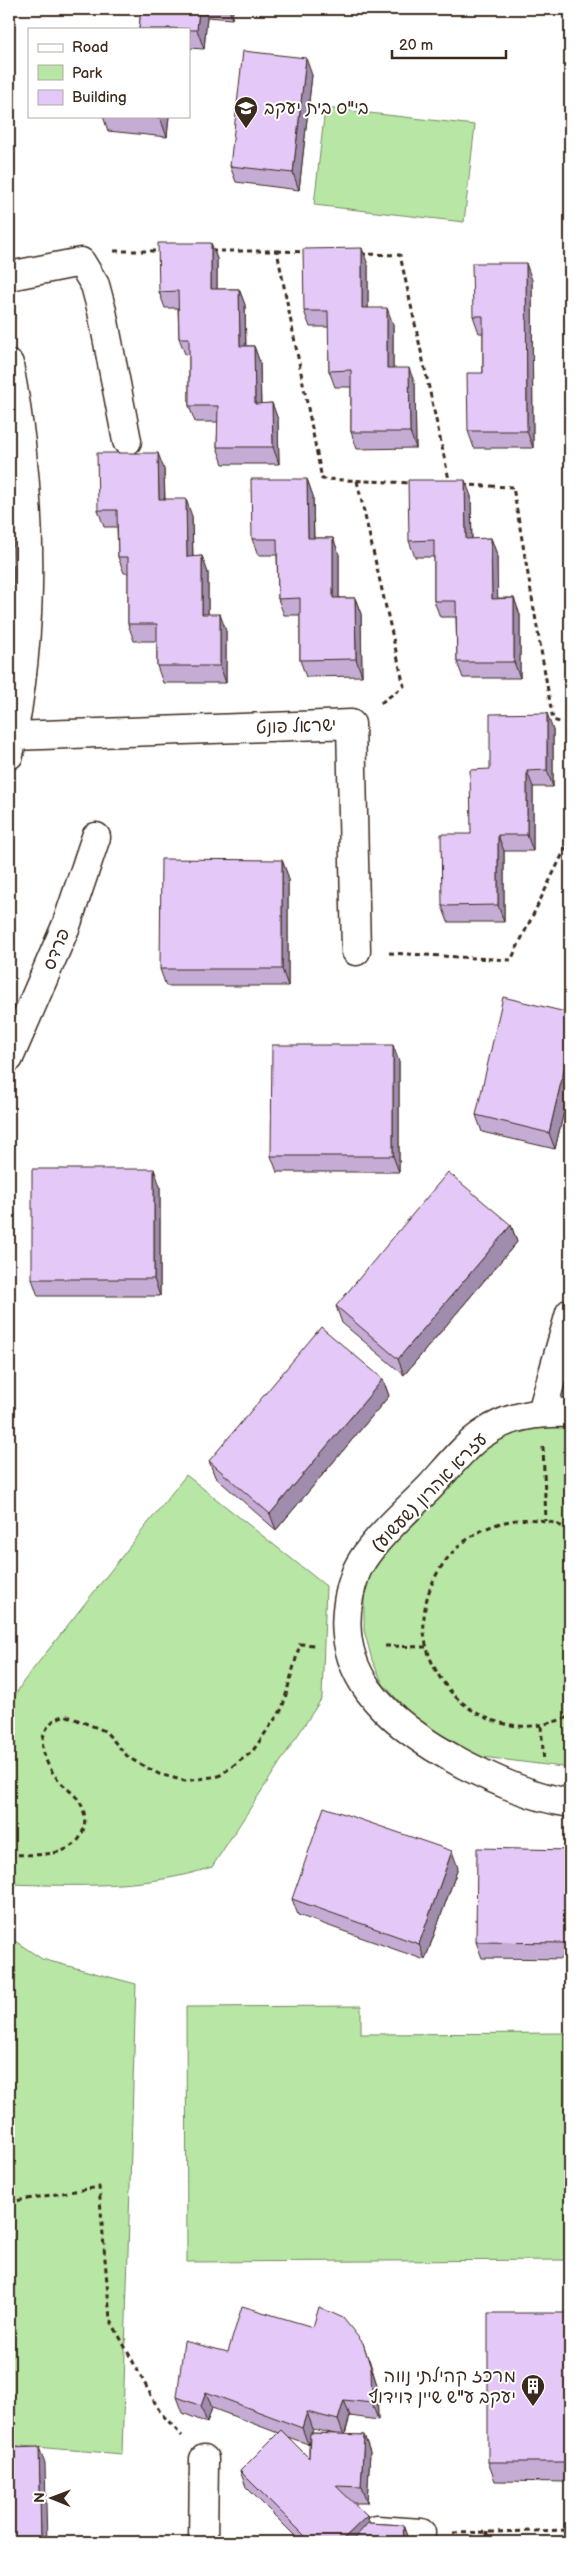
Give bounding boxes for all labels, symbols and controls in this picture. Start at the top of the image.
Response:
legend [28,28,190,118]
scale bar [392,28,505,60]
text: 20 m [399,36,433,55]
text: Road [72,38,108,57]
text: Park [72,64,103,83]
text: Building [72,88,127,107]
school or university icon: בי"ס בית יעקב [233,95,259,129]
place label: בי"ס בית יעקב [264,98,369,119]
street label: ישראל פונט [255,715,337,738]
street label: פרדס [39,925,74,973]
street label: עזרא אהרון (שעשוע) [367,1429,491,1556]
place label: מרכז קהילתי נווה יעקב ע"ש שיין דוידוף [368,2366,516,2408]
building icon: מרכז קהילתי נווה יעקב ע"ש שיין דוידוף [520,2373,546,2407]
north arrow [28,2474,78,2524]
text: N [31,2492,48,2503]

